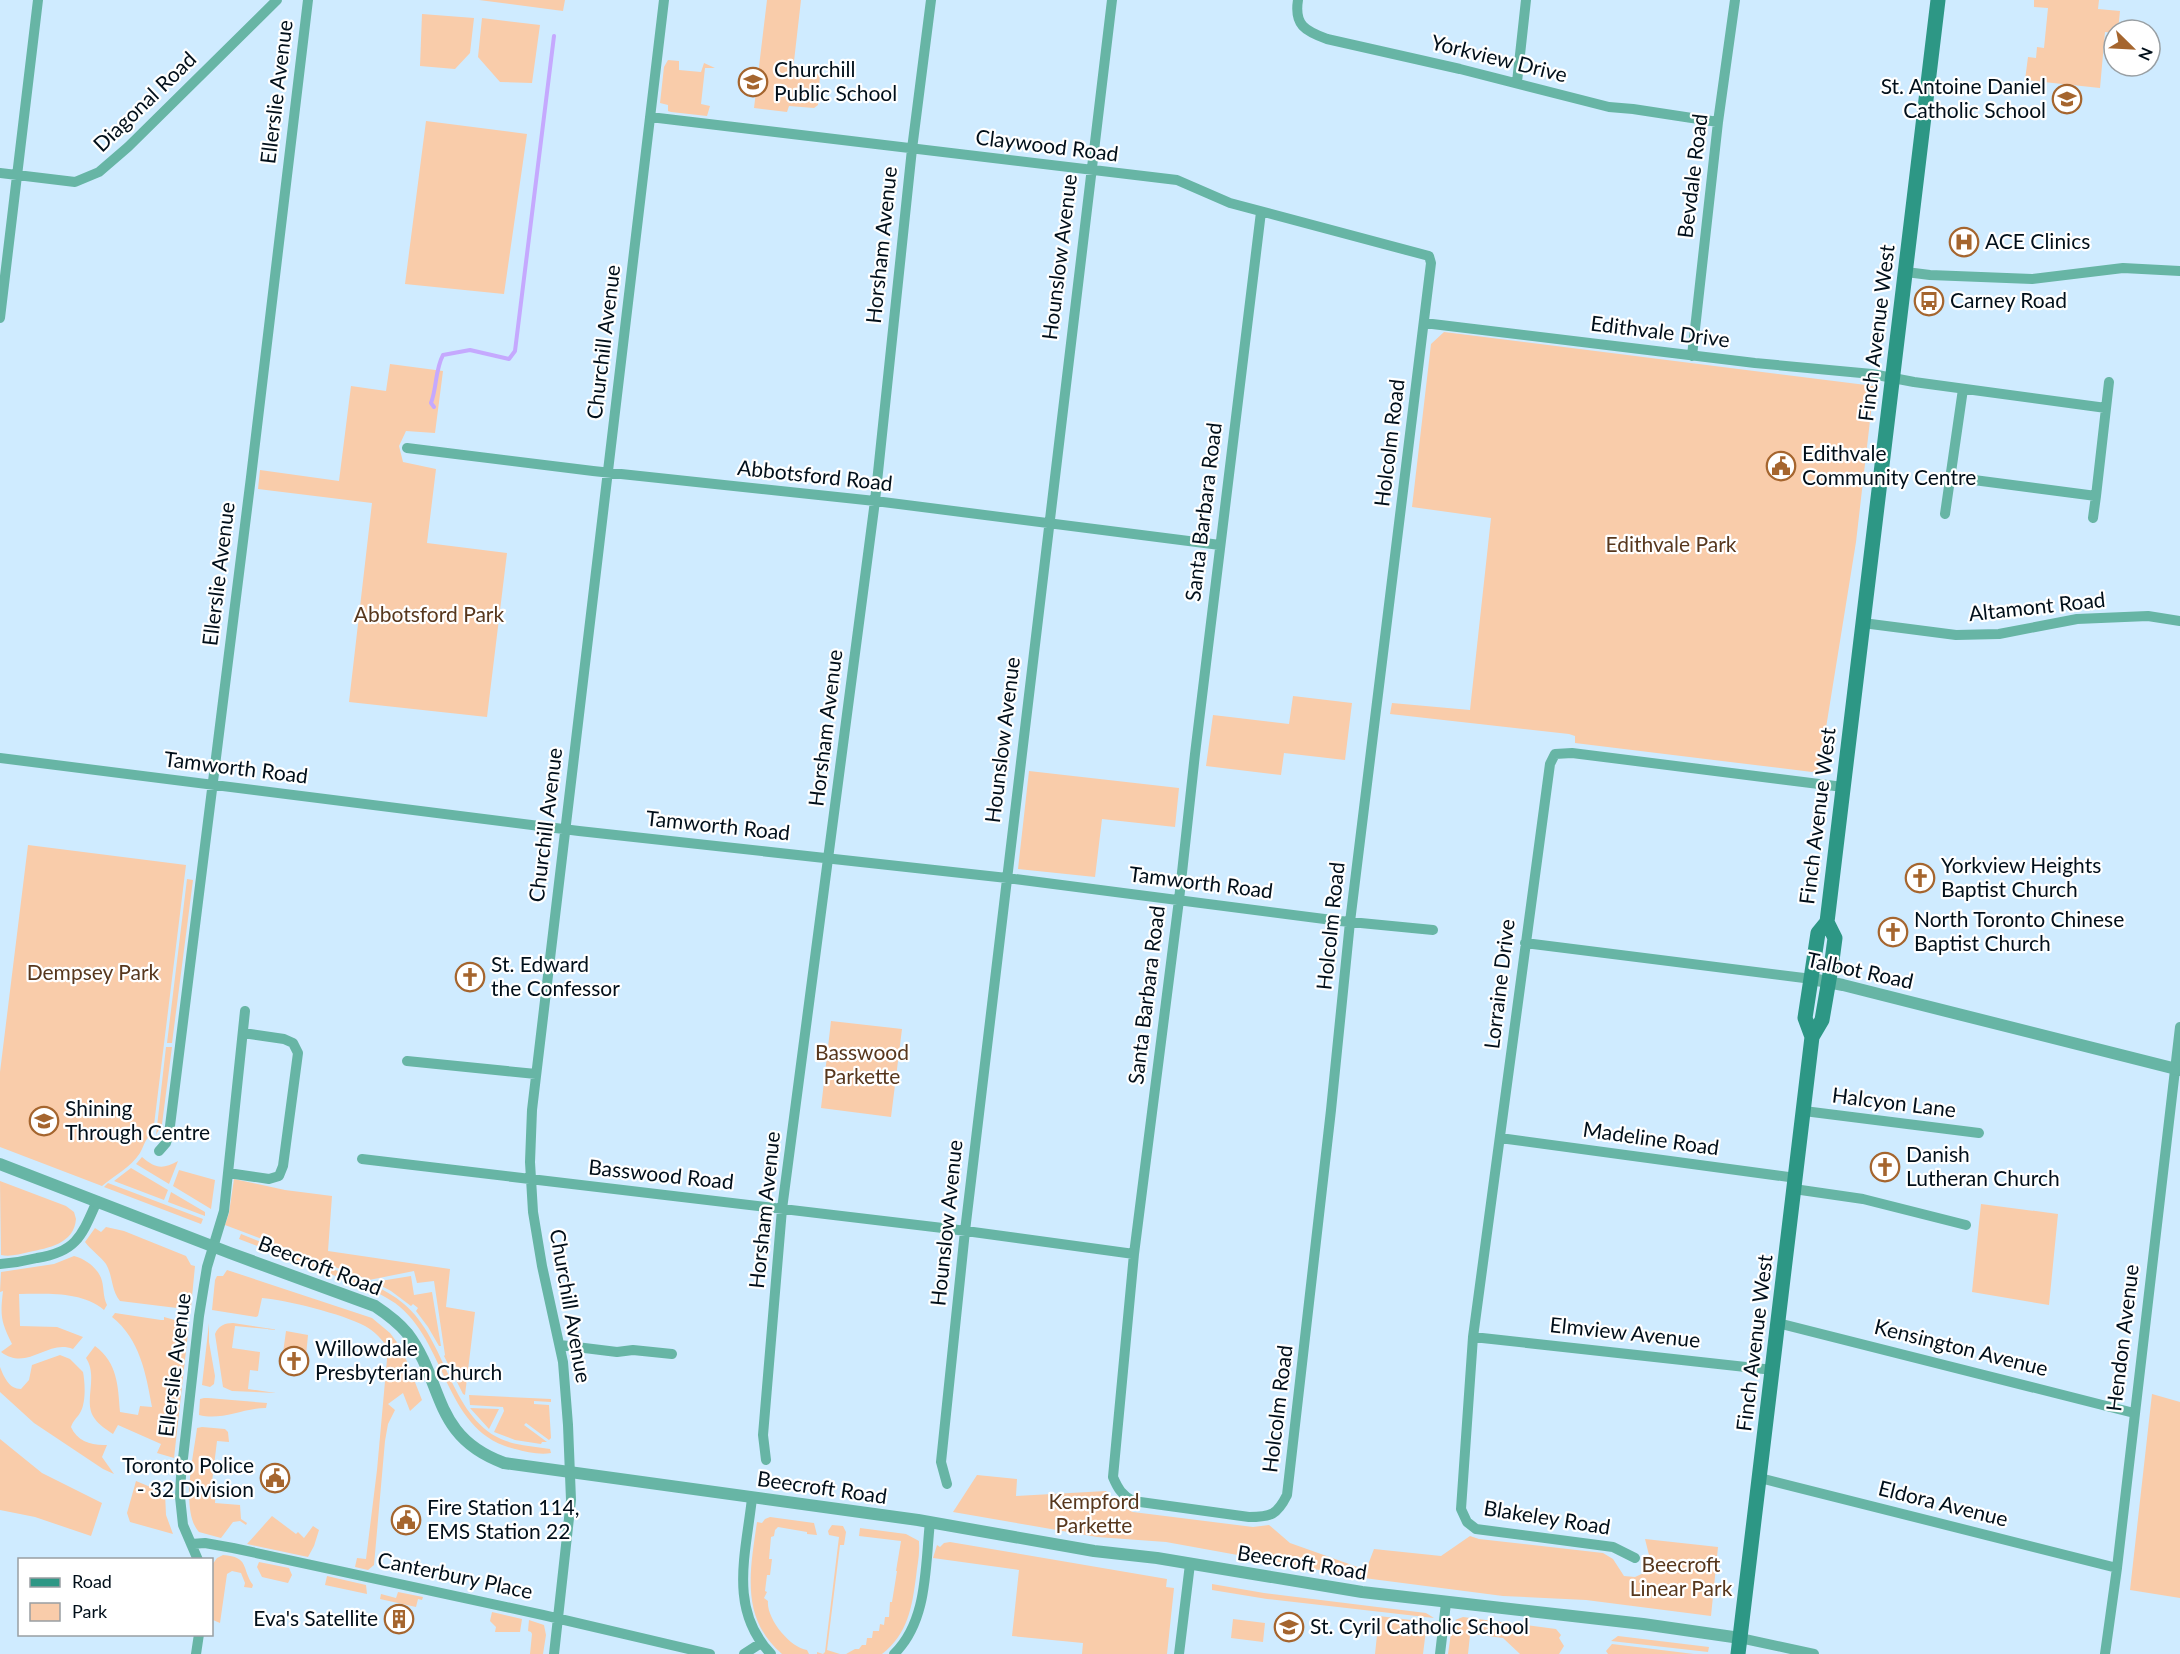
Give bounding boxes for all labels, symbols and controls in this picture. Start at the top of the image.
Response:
street label: Ellerslie Avenue [254,18,297,165]
north arrow [2102,18,2162,78]
street label: Yorkview Drive [1429,29,1570,87]
text: N [2135,45,2157,64]
street label: Diagonal Road [87,46,200,156]
place label: Churchill Public School [774,56,897,105]
school or university icon: Churchill Public School [737,66,769,98]
place label: St. Antoine Daniel Catholic School [1881,73,2046,122]
school or university icon: St. Antoine Daniel Catholic School [2051,83,2083,115]
street label: Bevdale Road [1671,112,1712,239]
street label: Claywood Road [974,123,1120,166]
street label: Horsham Avenue [860,165,901,325]
street label: Hounslow Avenue [1036,172,1081,341]
hospital icon: ACE Clinics [1948,226,1980,258]
place label: ACE Clinics [1985,228,2090,253]
street label: Finch Avenue West [1852,243,1899,423]
street label: Churchill Avenue [581,263,624,421]
bus stop icon: Carney Road [1913,285,1945,317]
place label: Carney Road [1950,287,2067,312]
street label: Edithvale Drive [1589,310,1731,351]
street label: Holcolm Road [1368,378,1409,508]
street label: Santa Barbara Road [1179,421,1226,603]
place label: Edithvale Community Centre [1802,440,1976,489]
public building icon: Edithvale Community Centre [1765,450,1797,482]
street label: Abbotsford Road [736,454,894,495]
street label: Ellerslie Avenue [196,500,239,647]
park label: Edithvale Park [1606,531,1737,556]
street label: Altamont Road [1967,586,2106,625]
park label: Abbotsford Park [354,601,505,626]
street label: Horsham Avenue [802,648,847,808]
street label: Hounslow Avenue [979,655,1024,824]
street label: Finch Avenue West [1793,726,1840,906]
street label: Tamworth Road [163,745,310,788]
street label: Churchill Avenue [523,746,566,904]
street label: Tamworth Road [645,805,791,845]
place label: Yorkview Heights Baptist Church [1941,852,2101,901]
street label: Tamworth Road [1128,860,1275,903]
street label: Holcolm Road [1310,861,1349,991]
church icon: Yorkview Heights Baptist Church [1904,862,1936,894]
street label: Santa Barbara Road [1122,904,1169,1086]
place label: North Toronto Chinese Baptist Church [1914,906,2124,955]
church icon: North Toronto Chinese Baptist Church [1877,916,1909,948]
street label: Lorraine Drive [1478,917,1519,1050]
street label: Talbot Road [1805,946,1916,993]
place label: St. Edward the Confessor [491,951,620,1000]
park label: Dempsey Park [27,959,160,984]
church icon: St. Edward the Confessor [454,961,486,993]
park label: Basswood Parkette [815,1039,909,1088]
street label: Halcyon Lane [1831,1082,1958,1122]
place label: Shining Through Centre [65,1095,210,1144]
school or university icon: Shining Through Centre [28,1105,60,1137]
street label: Madeline Road [1582,1116,1721,1159]
street label: Horsham Avenue [743,1130,784,1290]
street label: Hounslow Avenue [924,1138,967,1307]
place label: Danish Lutheran Church [1906,1141,2060,1190]
church icon: Danish Lutheran Church [1869,1151,1901,1183]
street label: Basswood Road [587,1153,735,1194]
street label: Churchill Avenue [546,1227,597,1385]
street label: Beecroft Road [255,1229,386,1300]
street label: Finch Avenue West [1730,1253,1777,1433]
street label: Hendon Avenue [2100,1263,2143,1413]
street label: Ellerslie Avenue [152,1291,195,1438]
street label: Elmview Avenue [1549,1311,1702,1352]
street label: Kensington Avenue [1872,1313,2051,1380]
place label: Willowdale Presbyterian Church [315,1335,502,1384]
street label: Holcolm Road [1256,1344,1297,1474]
church icon: Willowdale Presbyterian Church [278,1345,310,1377]
place label: Toronto Police - 32 Division [122,1452,254,1501]
public building icon: Toronto Police - 32 Division [259,1462,291,1494]
street label: Beecroft Road [756,1465,889,1508]
street label: Eldora Avenue [1876,1474,2011,1531]
park label: Kempford Parkette [1049,1488,1140,1537]
place label: Fire Station 114, EMS Station 22 [427,1494,580,1543]
street label: Blakeley Road [1482,1494,1612,1539]
public building icon: Fire Station 114, EMS Station 22 [390,1504,422,1536]
street label: Beecroft Road [1236,1539,1369,1584]
street label: Canterbury Place [375,1546,535,1603]
park label: Beecroft Linear Park [1630,1551,1733,1600]
legend [18,1558,213,1636]
text: Road [72,1570,112,1592]
text: Park [72,1600,108,1622]
building icon: Eva's Satellite [383,1603,415,1635]
place label: Eva's Satellite [253,1605,378,1630]
school or university icon: St. Cyril Catholic School [1273,1611,1305,1643]
place label: St. Cyril Catholic School [1310,1613,1529,1638]

